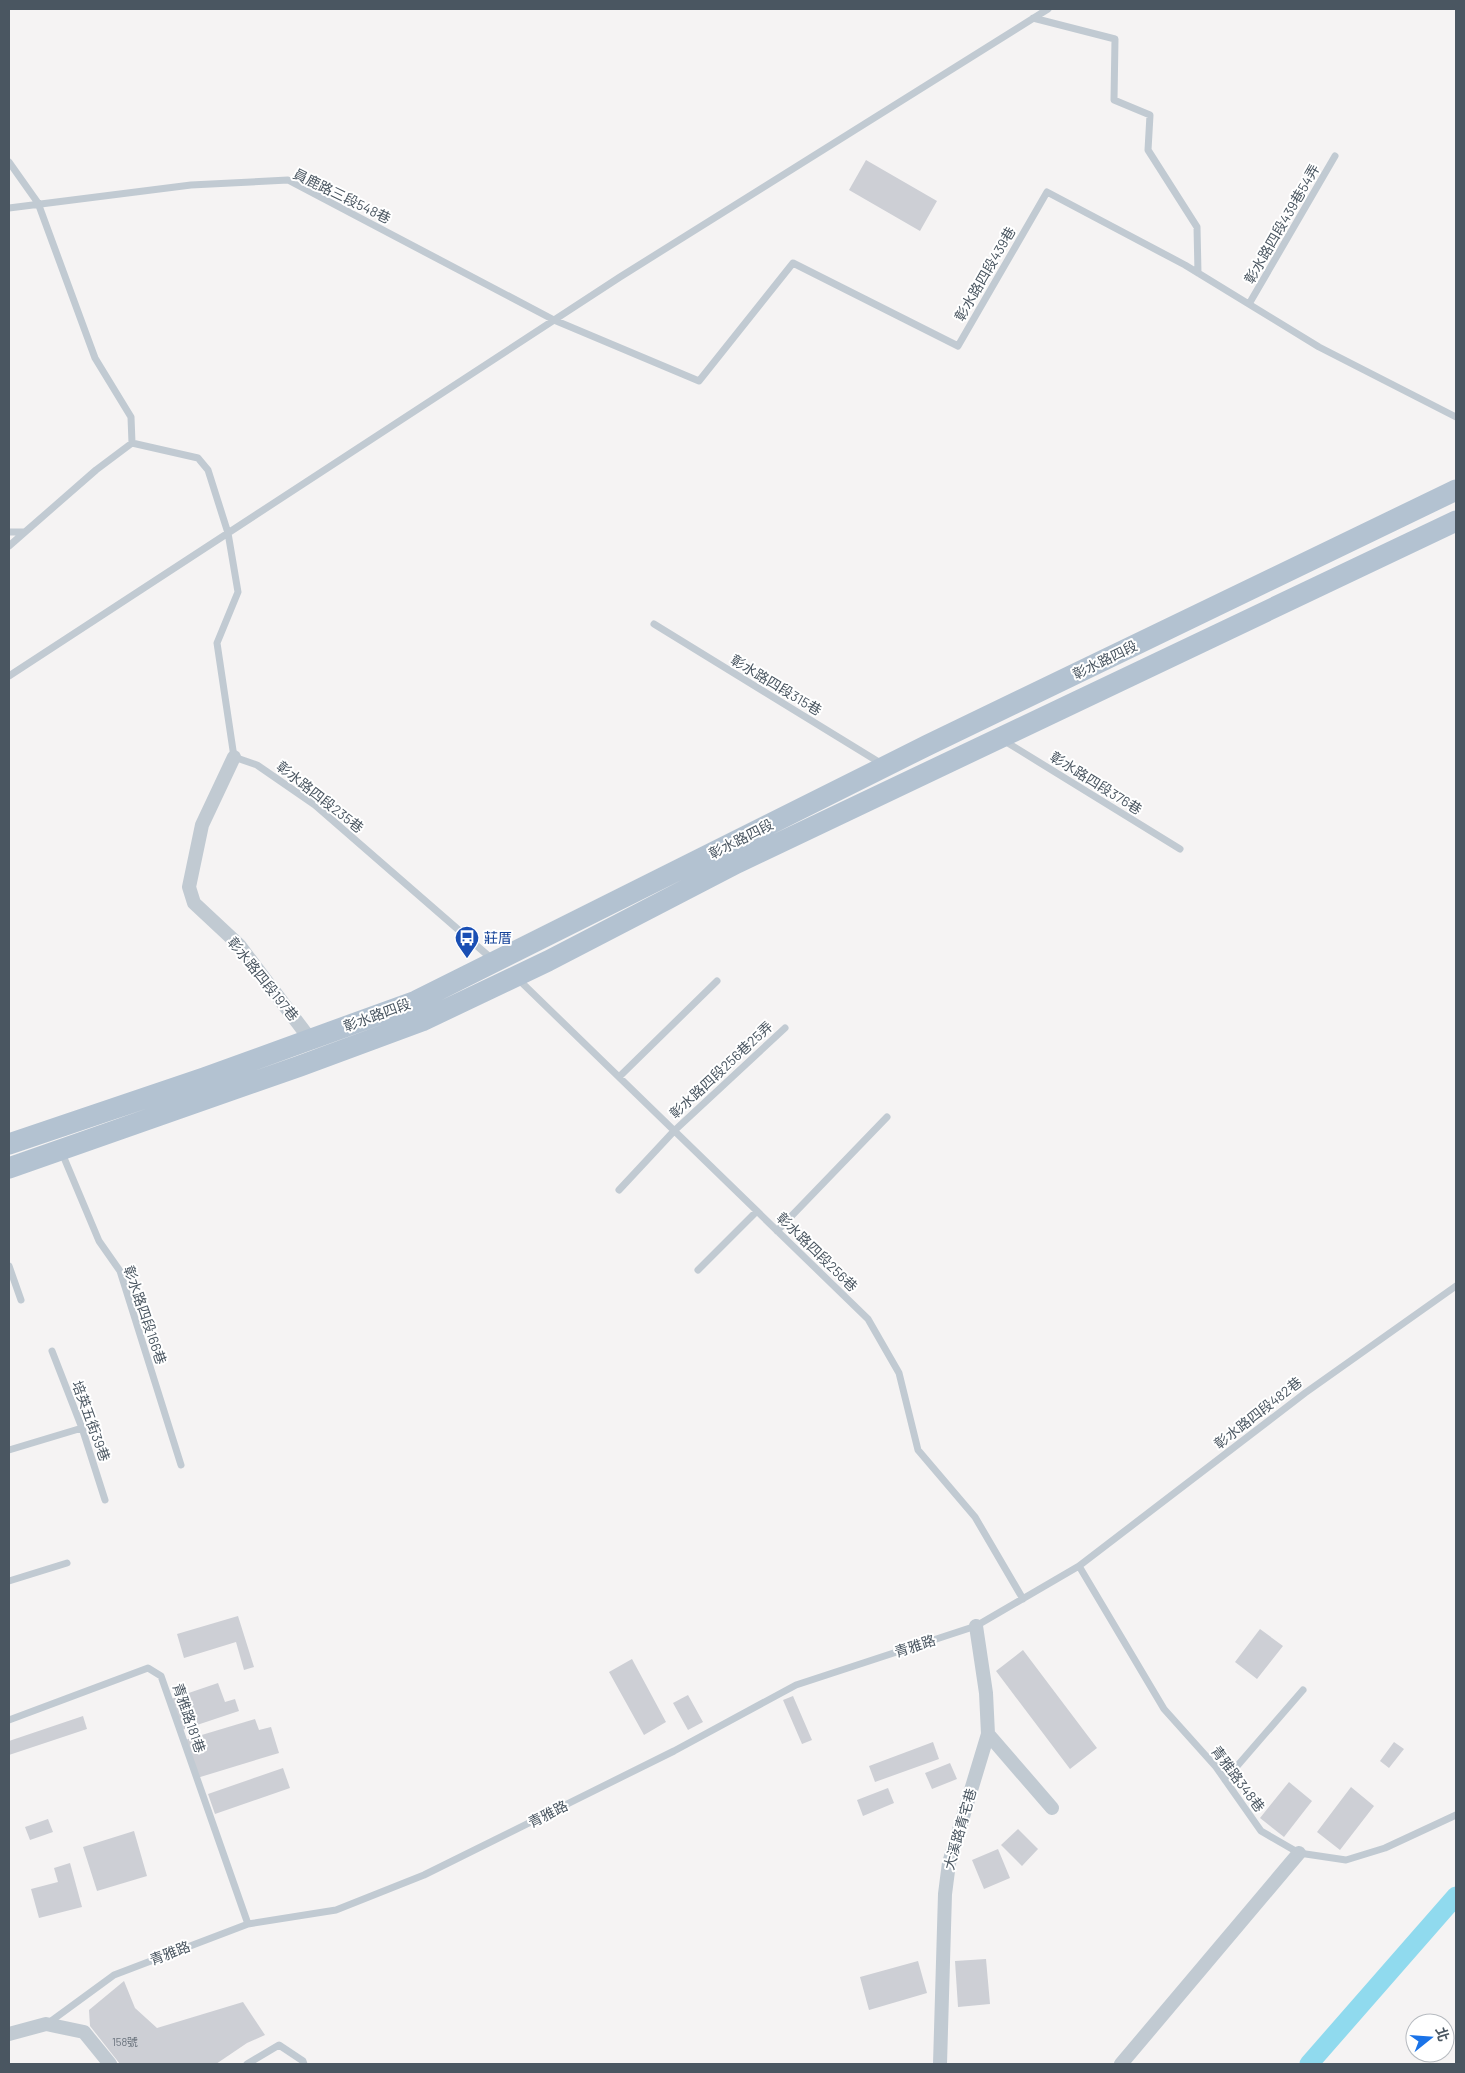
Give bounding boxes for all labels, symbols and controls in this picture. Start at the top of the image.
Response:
street label: 彰水路四段439巷54弄 [1240,161,1323,287]
street label: 員鹿路三段548巷 [291,165,394,226]
street label: 彰水路四段439巷 [951,224,1018,324]
street label: 彰水路四段 [1070,637,1140,683]
street label: 彰水路四段315巷 [728,651,825,718]
street label: 彰水路四段376巷 [1047,748,1145,818]
street label: 彰水路四段235巷 [273,757,367,836]
street label: 彰水路四段 [706,815,776,862]
bus stop icon: 莊厝 [454,925,480,959]
place label: 莊厝 [484,929,512,946]
street label: 彰水路四段197巷 [224,933,302,1024]
street label: 彰水路四段 [341,995,413,1034]
street label: 彰水路四段256巷25弄 [666,1018,776,1122]
street label: 彰水路四段256巷 [773,1209,861,1295]
street label: 彰水路四段166巷 [121,1263,170,1366]
street label: 彰水路四段482巷 [1210,1373,1305,1452]
street label: 培英五街39巷 [69,1378,114,1463]
street label: 青雅路 [892,1631,937,1660]
street label: 青雅路181巷 [170,1681,209,1755]
street label: 青雅路348巷 [1208,1742,1269,1815]
street label: 大溪路青宅巷 [940,1786,979,1872]
street label: 青雅路 [525,1796,570,1831]
street label: 青雅路 [147,1937,192,1968]
north arrow [1405,2013,1455,2063]
text: 北 [1433,2025,1453,2043]
house number: 158號 [112,2035,138,2048]

